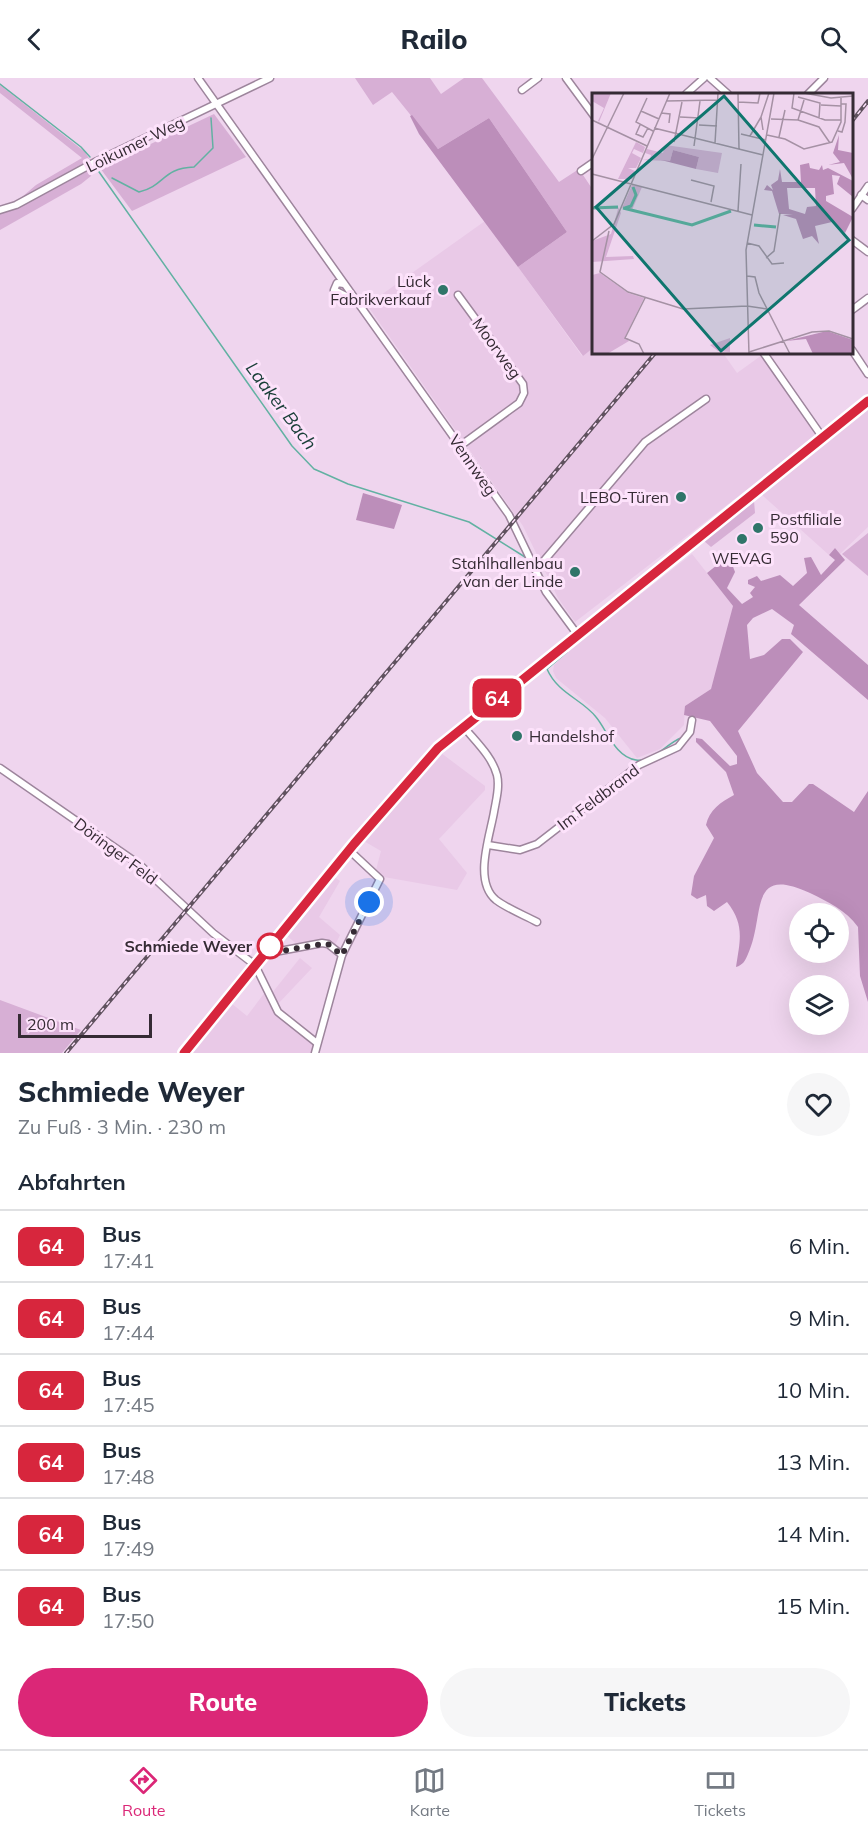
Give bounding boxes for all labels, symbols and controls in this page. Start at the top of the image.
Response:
text: Railo [400,22,468,56]
icon: back [18,23,51,56]
icon: search [817,23,850,56]
inset map [592,93,853,354]
street label: Loikumer Weg [83,112,187,176]
place label: Lück Fabrikverkauf [330,271,432,309]
marker: Lück Fabrikverkauf [436,283,450,297]
street label: Moorweg [468,314,526,382]
water label: Laaker Bach [241,357,322,454]
street label: Vennweg [445,431,501,499]
place label: LEBO-Türen [580,487,669,507]
marker: LEBO-Türen [674,490,688,504]
place label: Postfiliale 590 [770,509,842,547]
marker: Postfiliale 590 [751,521,765,535]
marker: WEVAG [735,532,749,546]
place label: WEVAG [712,548,772,568]
place label: Stahlhallenbau van der Linde [452,553,563,591]
marker: Stahlhallenbau van der Linde [568,565,582,579]
line badge: 64 [470,678,524,718]
text: 64 [484,685,510,711]
place label: Handelshof [529,726,615,746]
marker: Handelshof [510,729,524,743]
street label: Im Feldbrand [553,760,643,834]
street label: Döringer Feld [70,813,162,889]
your location [354,887,384,917]
map controls [789,903,849,1035]
button: locate [789,903,849,963]
marker: Schmiede Weyer [257,933,283,959]
place label: Schmiede Weyer [124,936,253,956]
button: layers [789,975,849,1035]
scale bar [18,1011,152,1038]
text: 200 m [27,1014,74,1034]
button: heart [787,1073,850,1136]
text: Schmiede Weyer [18,1074,244,1109]
text: Zu Fuß · 3 Min. · 230 m [18,1114,226,1139]
text: Abfahrten [18,1168,126,1196]
text: Bus [102,1220,141,1248]
text: 6 Min. [789,1232,850,1260]
text: 64 [38,1233,64,1259]
text: 17:41 [102,1248,155,1273]
text: Bus [102,1292,141,1320]
text: 9 Min. [789,1304,850,1332]
text: 64 [38,1305,64,1331]
text: 17:44 [102,1320,155,1345]
text: Bus [102,1364,141,1392]
text: 10 Min. [776,1376,850,1404]
text: 64 [38,1377,64,1403]
text: 17:45 [102,1392,155,1417]
text: Bus [102,1436,141,1464]
text: 13 Min. [776,1448,850,1476]
text: 64 [38,1449,64,1475]
text: 17:48 [102,1464,155,1489]
text: Bus [102,1508,141,1536]
text: 14 Min. [776,1520,850,1548]
text: 64 [38,1521,64,1547]
text: 17:49 [102,1536,155,1561]
text: Bus [102,1580,141,1608]
text: 15 Min. [776,1592,850,1620]
text: 64 [38,1593,64,1619]
text: 17:50 [102,1608,155,1633]
button: Route [18,1668,428,1737]
button: Tickets [440,1668,850,1737]
tab: Route [122,1764,166,1820]
tab: Karte [410,1764,450,1820]
tab: Tickets [694,1764,746,1820]

